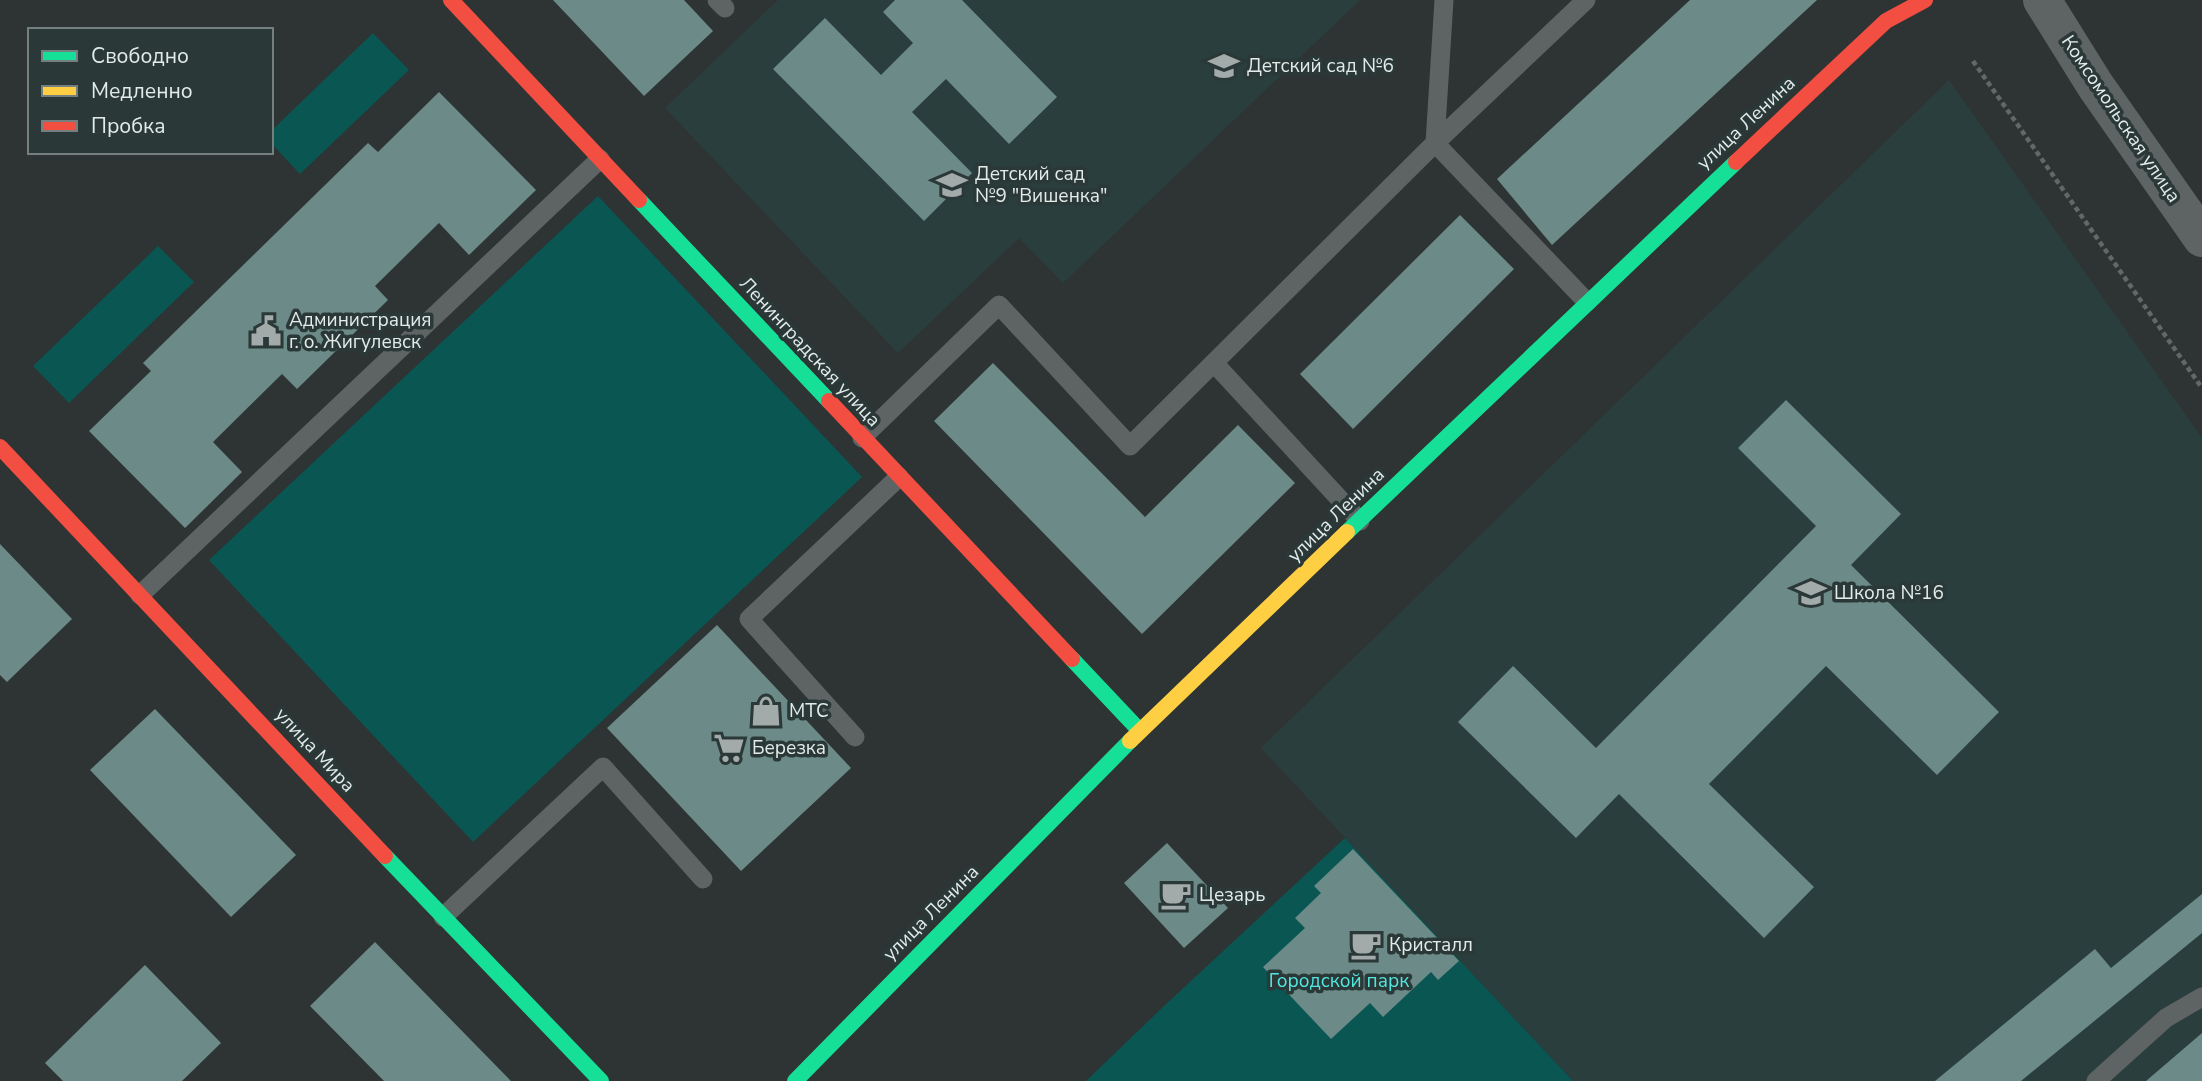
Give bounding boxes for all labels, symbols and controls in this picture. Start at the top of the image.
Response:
legend [28,28,273,154]
street label: Комсомольская улица [2055,30,2187,208]
text: Свободно [91,42,189,70]
school or university icon: Детский сад №6 [1207,49,1241,83]
place label: Детский сад №6 [1247,53,1394,79]
street label: улица Ленина [1691,71,1801,175]
text: Медленно [91,77,193,105]
text: Пробка [91,112,165,140]
place label: Детский сад №9 "Вишенка" [975,161,1107,209]
school or university icon: Детский сад №9 "Вишенка" [935,168,969,202]
street label: Ленинградская улица [734,271,886,433]
place label: Администрация г. о. Жигулевск [289,307,432,355]
public building icon: Администрация г. о. Жигулевск [249,314,283,348]
street label: улица Ленина [1282,462,1390,568]
school or university icon: Школа №16 [1794,576,1828,610]
place label: Школа №16 [1834,580,1944,606]
shop icon: МТС [749,694,783,728]
place label: МТС [789,698,829,724]
street label: улица Мира [269,702,361,798]
supermarket icon: Березка [712,731,746,765]
place label: Березка [752,735,826,761]
street label: улица Ленина [877,859,985,967]
cafe icon: Цезарь [1159,878,1193,912]
place label: Цезарь [1199,882,1265,908]
cafe icon: Кристалл [1349,928,1383,962]
place label: Кристалл [1389,932,1473,958]
park label: Городской парк [1269,968,1409,994]

